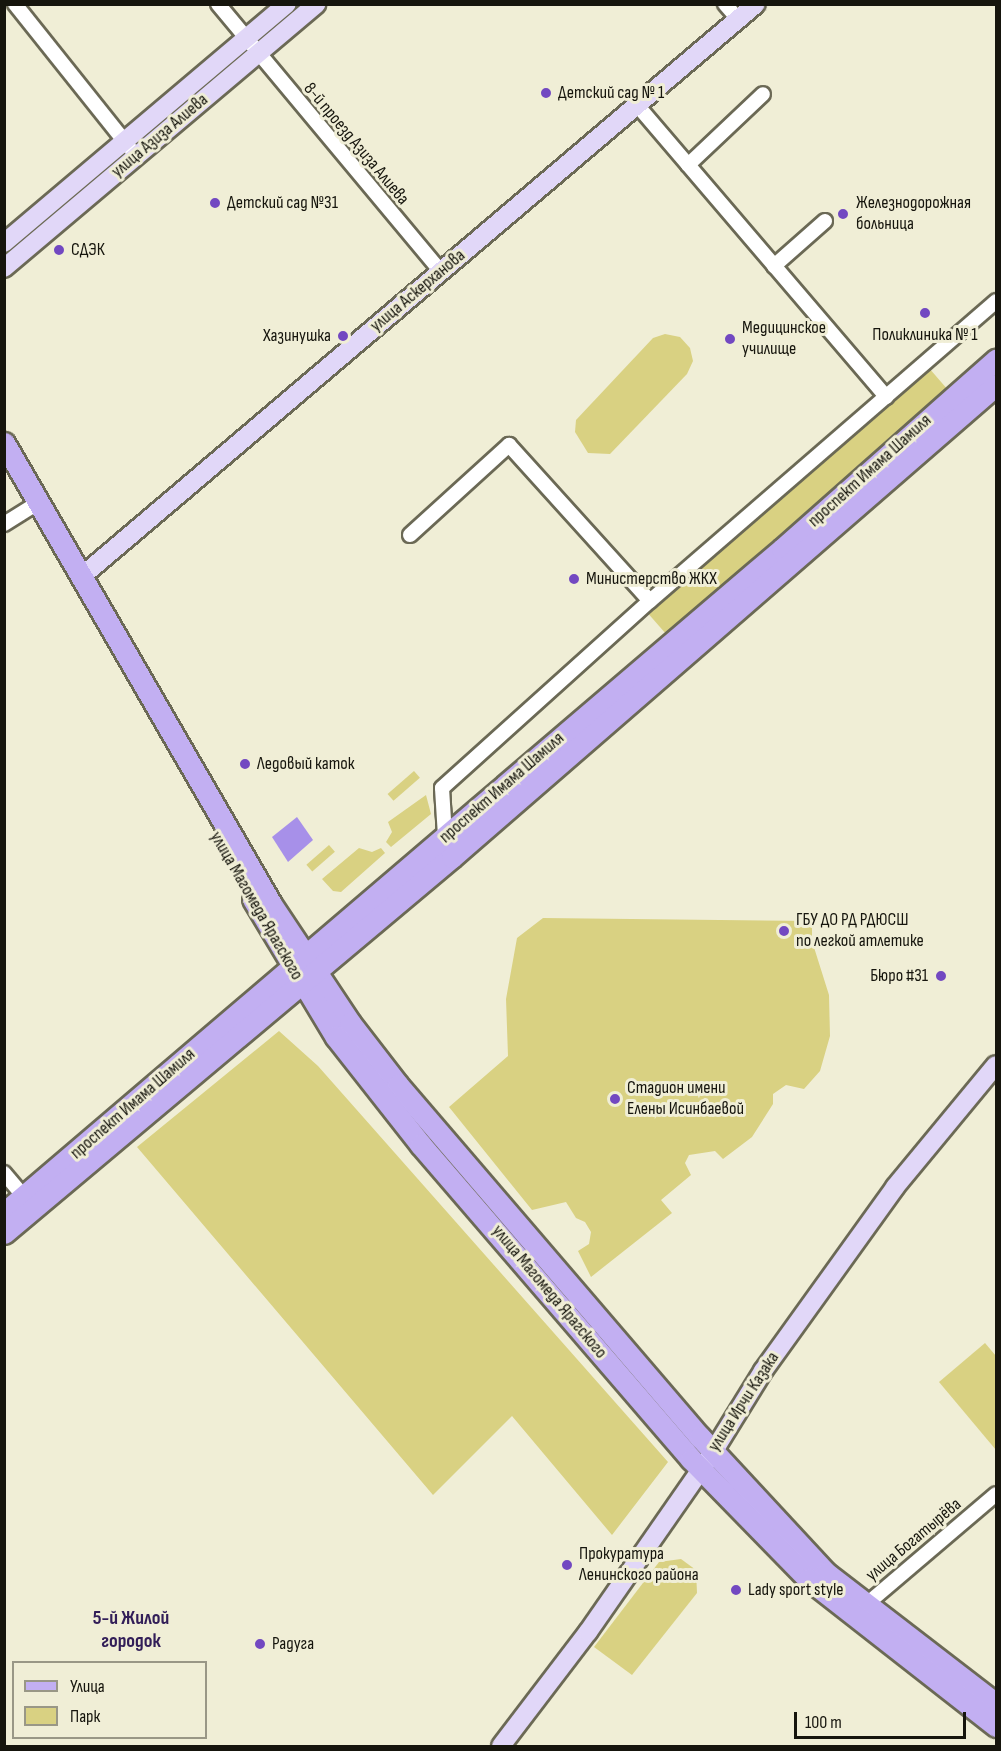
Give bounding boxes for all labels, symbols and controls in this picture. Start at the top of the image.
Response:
street label: 8-й проезд Азиза Алиева [299,79,413,209]
place label: Детский сад № 1 [558,82,664,104]
marker: Детский сад № 1 [539,86,553,100]
street label: улица Азиза Алиева [107,89,213,183]
place label: Детский сад №31 [227,192,338,214]
place label: Железнодорожная больница [856,193,971,236]
marker: Детский сад №31 [208,196,222,210]
marker: Железнодорожная больница [834,205,852,223]
place label: СДЭК [71,239,105,261]
marker: СДЭК [52,243,66,257]
street label: улица Аскерханова [366,245,470,337]
marker: Поликлиника № 1 [916,304,934,322]
place label: Медицинское училище [742,318,826,360]
place label: Поликлиника № 1 [872,324,978,346]
place label: Хазинушка [263,325,331,347]
marker: Хазинушка [336,329,350,343]
marker: Медицинское училище [723,332,737,346]
street label: проспект Имама Шамиля [804,410,936,532]
place label: Министерство ЖКХ [586,568,717,590]
marker: Министерство ЖКХ [567,572,581,586]
street label: проспект Имама Шамиля [435,728,569,848]
place label: Ледовый каток [257,753,355,775]
marker: Ледовый каток [238,757,252,771]
street label: улица Магомеда Ярагского [205,828,307,984]
place label: ГБУ ДО РД РДЮСШ по легкой атлетике [796,910,924,952]
marker: ГБУ ДО РД РДЮСШ по легкой атлетике [777,924,791,938]
place label: Бюро #31 [870,965,928,987]
marker: Бюро #31 [932,967,950,985]
street label: проспект Имама Шамиля [66,1044,200,1164]
place label: Стадион имени Елены Исинбаевой [627,1078,744,1120]
marker: Стадион имени Елены Исинбаевой [608,1092,622,1106]
street label: улица Магомеда Ярагского [487,1221,611,1363]
street label: улица Ирчи Казака [704,1348,784,1456]
street label: улица Богатырёва [862,1494,966,1586]
place label: Прокуратура Ленинского района [579,1544,699,1586]
marker: Прокуратура Ленинского района [560,1558,574,1572]
place label: Lady sport style [748,1579,844,1601]
marker: Lady sport style [729,1583,743,1597]
district label: 5-й Жилой городок [93,1606,169,1653]
place label: Радуга [272,1633,314,1655]
marker: Радуга [253,1637,267,1651]
legend [12,1661,207,1739]
text: Улица [70,1676,105,1697]
scale bar [797,1700,970,1738]
text: Парк [70,1706,100,1727]
text: 100 m [805,1712,842,1733]

